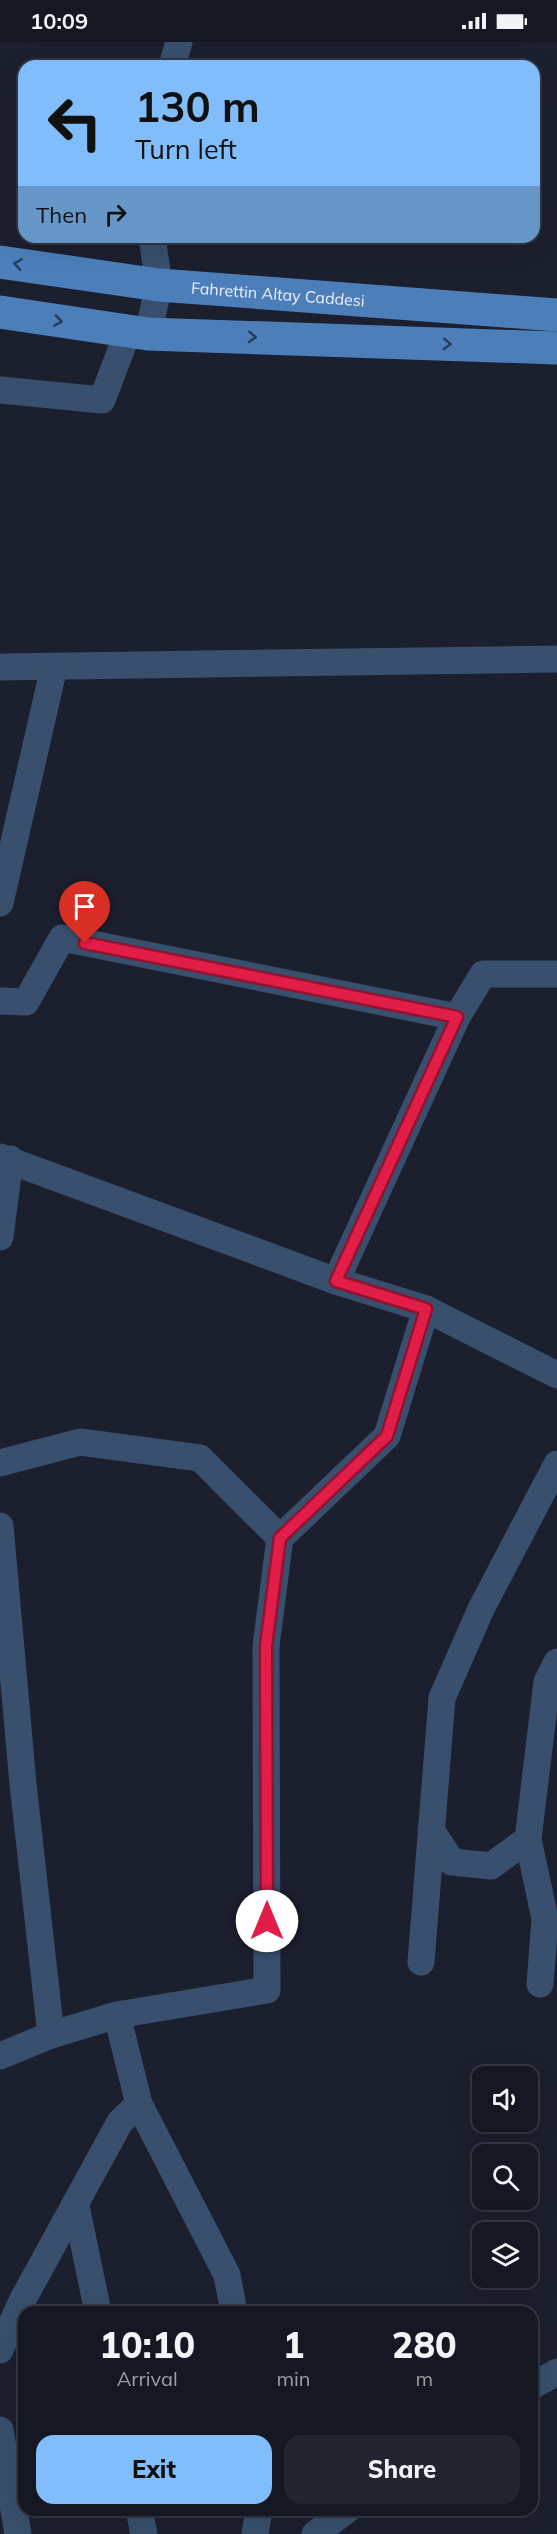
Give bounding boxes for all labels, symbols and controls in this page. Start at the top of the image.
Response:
text: 10:09 [30,7,88,35]
text: 130 m [135,80,260,133]
icon: left [36,84,114,162]
text: Turn left [135,132,237,166]
icon: right [99,198,132,231]
text: Then [36,201,87,229]
one-way arrow [13,259,23,271]
street label: Fahrettin Altay Caddesi [191,277,365,310]
one-way arrow [53,315,62,327]
one-way arrow [247,331,256,344]
one-way arrow [442,338,451,351]
pin [59,881,110,943]
icon: arrive [68,890,101,923]
position arrow [235,1889,299,1953]
map controls [472,2066,538,2288]
button: sound [472,2066,538,2132]
button: search [472,2144,538,2210]
button: layers [472,2222,538,2288]
text: 10:10 [99,2322,195,2367]
text: 1 [283,2322,304,2367]
text: 280 [392,2322,457,2367]
text: Arrival [117,2366,178,2391]
text: min [276,2366,311,2391]
text: m [415,2366,433,2391]
button: Exit [36,2435,272,2504]
button: Share [284,2435,520,2504]

